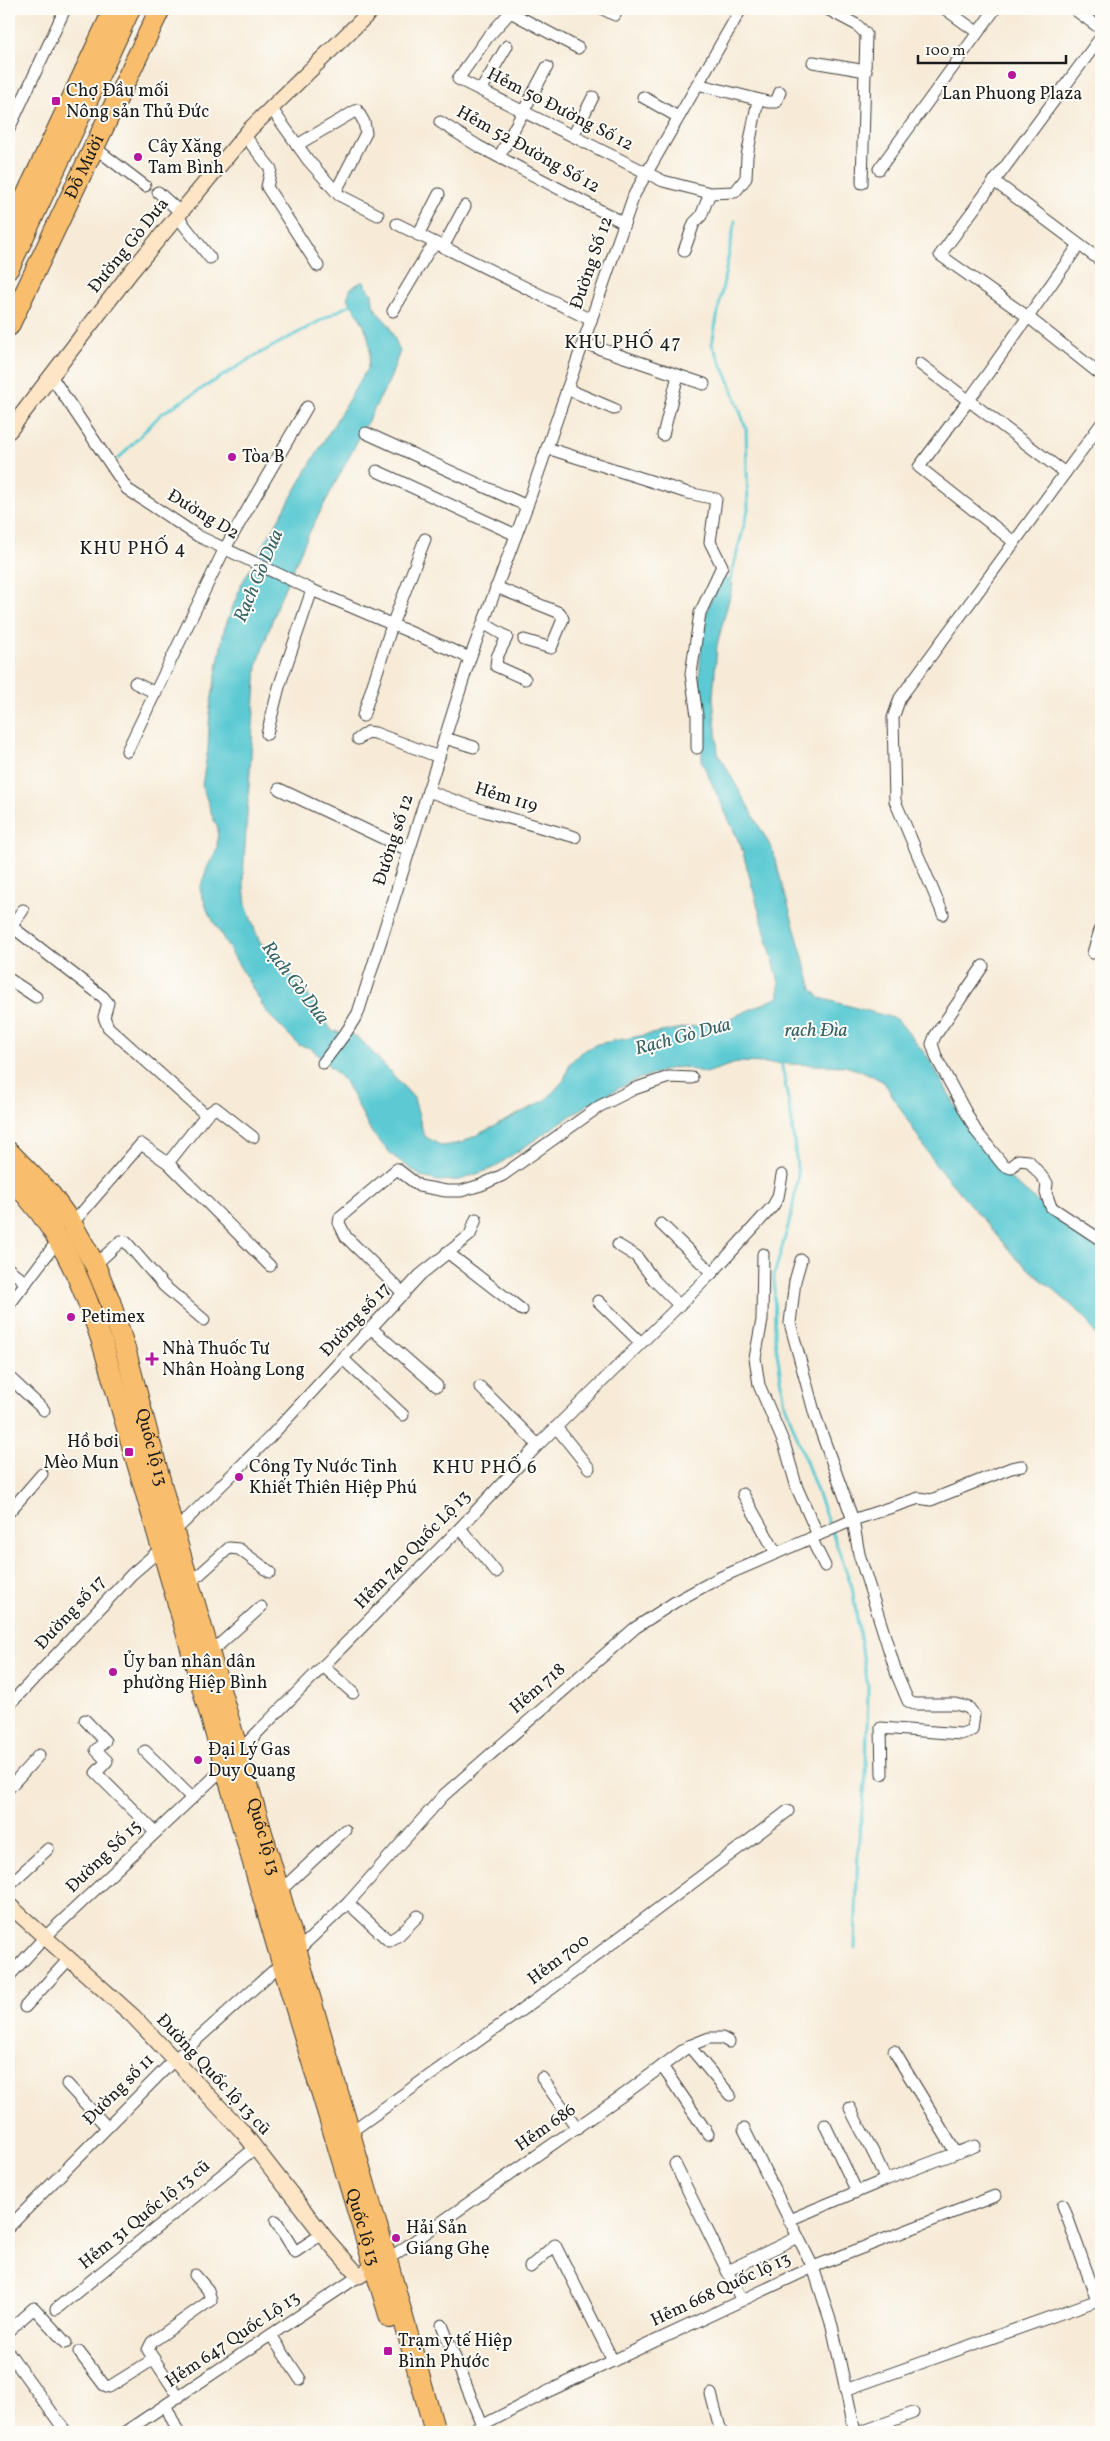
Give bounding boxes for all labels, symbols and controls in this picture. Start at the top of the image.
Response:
scale bar [918,32,1065,64]
text: 100 m [925,41,965,62]
street label: Hẻm 50 Đường Số 12 [482,62,638,158]
marker: Lan Phuong Plaza [1006,69,1018,81]
place label: Chợ Đầu mối Nông sản Thủ Đức [66,79,209,125]
place label: Lan Phuong Plaza [942,82,1082,107]
marker: Chợ Đầu mối Nông sản Thủ Đức [50,95,62,107]
street label: Hẻm 52 Đường Số 12 [452,100,604,200]
street label: Đỗ Mười [59,131,111,204]
place label: Cây Xăng Tam Bình [148,135,224,181]
marker: Cây Xăng Tam Bình [132,151,144,163]
street label: Đường Gò Dưa [83,193,175,299]
street label: Đường Số 12 [564,213,620,313]
district label: KHU PHỐ 47 [564,329,682,356]
place label: Tòa B [242,445,285,470]
marker: Tòa B [226,451,238,463]
street label: Đường D2 [162,484,244,546]
water label: Rạch Gò Dưa [228,526,290,626]
district label: KHU PHỐ 4 [79,535,187,562]
street label: Hẻm 119 [471,777,541,819]
street label: Đường số 12 [367,791,421,889]
water label: Rạch Gò Dưa [255,936,335,1030]
water label: Rạch Gò Dưa [632,1012,734,1062]
water label: rạch Đìa [785,1018,847,1044]
street label: Đường số 17 [315,1277,397,1363]
place label: Petimex [81,1305,145,1330]
marker: Petimex [65,1311,77,1323]
place label: Nhà Thuốc Tư Nhân Hoàng Long [162,1337,305,1383]
marker: Nhà Thuốc Tư Nhân Hoàng Long [146,1353,158,1365]
street label: Quốc lộ 13 [129,1406,174,1489]
place label: Hồ bơi Mèo Mun [44,1430,119,1476]
marker: Hồ bơi Mèo Mun [123,1446,135,1458]
district label: KHU PHỐ 6 [432,1454,538,1481]
place label: Công Ty Nước Tinh Khiết Thiên Hiệp Phú [249,1455,417,1501]
marker: Công Ty Nước Tinh Khiết Thiên Hiệp Phú [233,1471,245,1483]
street label: Hẻm 740 Quốc Lộ 13 [349,1485,477,1615]
street label: Đường số 17 [30,1570,112,1656]
place label: Ủy ban nhân dân phường Hiệp Bình [123,1650,268,1696]
street label: Hẻm 718 [505,1658,571,1720]
marker: Ủy ban nhân dân phường Hiệp Bình [107,1666,119,1678]
place label: Đại Lý Gas Duy Quang [208,1738,296,1784]
marker: Đại Lý Gas Duy Quang [192,1754,204,1766]
street label: Quốc lộ 13 [240,1795,286,1878]
street label: Đường Số 15 [61,1815,147,1899]
street label: Hẻm 700 [523,1928,595,1992]
street label: Đường Quốc lộ 13 cũ [150,2009,276,2141]
street label: Đường số 11 [78,2049,160,2131]
street label: Hẻm 686 [511,2098,581,2158]
street label: Hẻm 31 Quốc lộ 13 cũ [74,2154,216,2276]
street label: Quốc lộ 13 [339,2185,386,2269]
place label: Hải Sản Giang Ghẹ [406,2216,490,2262]
marker: Hải Sản Giang Ghẹ [390,2232,402,2244]
street label: Hẻm 668 Quốc lộ 13 [647,2247,795,2333]
street label: Hẻm 647 Quốc Lộ 13 [161,2286,305,2394]
place label: Trạm y tế Hiệp Bình Phước [398,2329,512,2375]
marker: Trạm y tế Hiệp Bình Phước [382,2345,394,2357]

